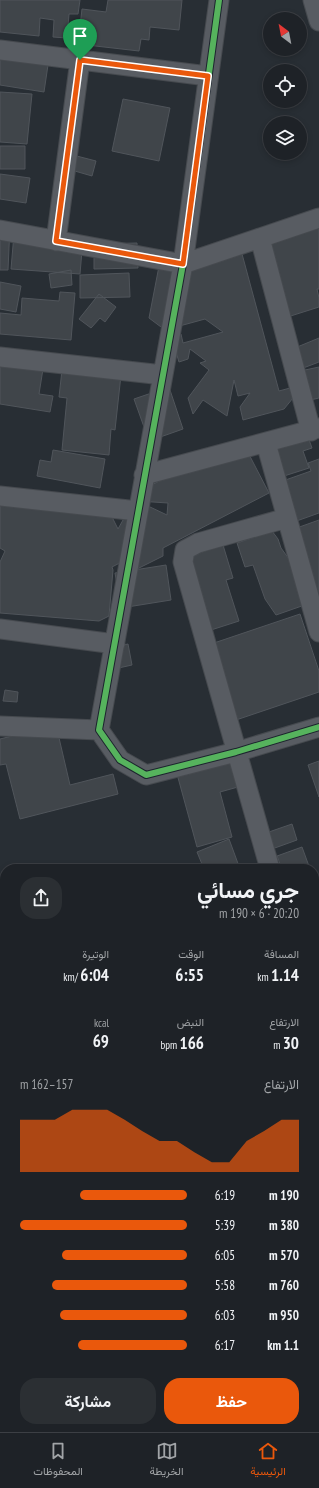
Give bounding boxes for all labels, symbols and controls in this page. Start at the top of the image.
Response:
north arrow [263,12,307,56]
map controls [263,12,307,160]
pin [63,19,97,60]
icon: arrive [69,25,91,47]
button: locate [263,64,307,108]
button: layers [263,116,307,160]
text: جري مسائي [197,876,299,904]
button: share [20,877,62,919]
text: 20:20 · 6 × 190 m [219,905,299,922]
text: الوتيرة [82,947,109,961]
text: الوقت [178,947,204,961]
text: المسافة [264,947,299,961]
text: 6:04 [80,964,109,986]
text: 6:55 [175,964,204,986]
text: 1.14 [271,964,299,986]
text: /km [63,970,80,984]
text: km [257,970,271,984]
text: النبض [177,1015,204,1029]
text: الارتفاع [269,1015,299,1029]
text: kcal [94,1016,109,1030]
text: 69 [93,1030,109,1052]
text: 166 [180,1032,204,1054]
text: 30 [283,1032,299,1054]
text: bpm [161,1038,180,1052]
text: m [273,1038,283,1052]
text: 157–162 m [20,1076,73,1093]
text: الارتفاع [264,1076,299,1093]
text: 6:19 [215,1187,235,1204]
text: 190 m [269,1187,299,1204]
text: 5:39 [215,1217,235,1234]
text: 380 m [269,1217,299,1234]
text: 6:05 [215,1247,235,1264]
text: 570 m [269,1247,299,1264]
text: 5:58 [215,1277,235,1294]
text: 760 m [269,1277,299,1294]
text: 6:03 [215,1307,235,1324]
text: 950 m [269,1307,299,1324]
text: 6:17 [215,1337,235,1354]
text: 1.1 km [267,1337,299,1354]
button: مشاركة [20,1378,156,1424]
button: حفظ [164,1378,299,1424]
tab: المحفوظات [33,1440,83,1481]
tab: الخريطة [150,1440,184,1481]
tab: الرئيسية [250,1440,286,1481]

